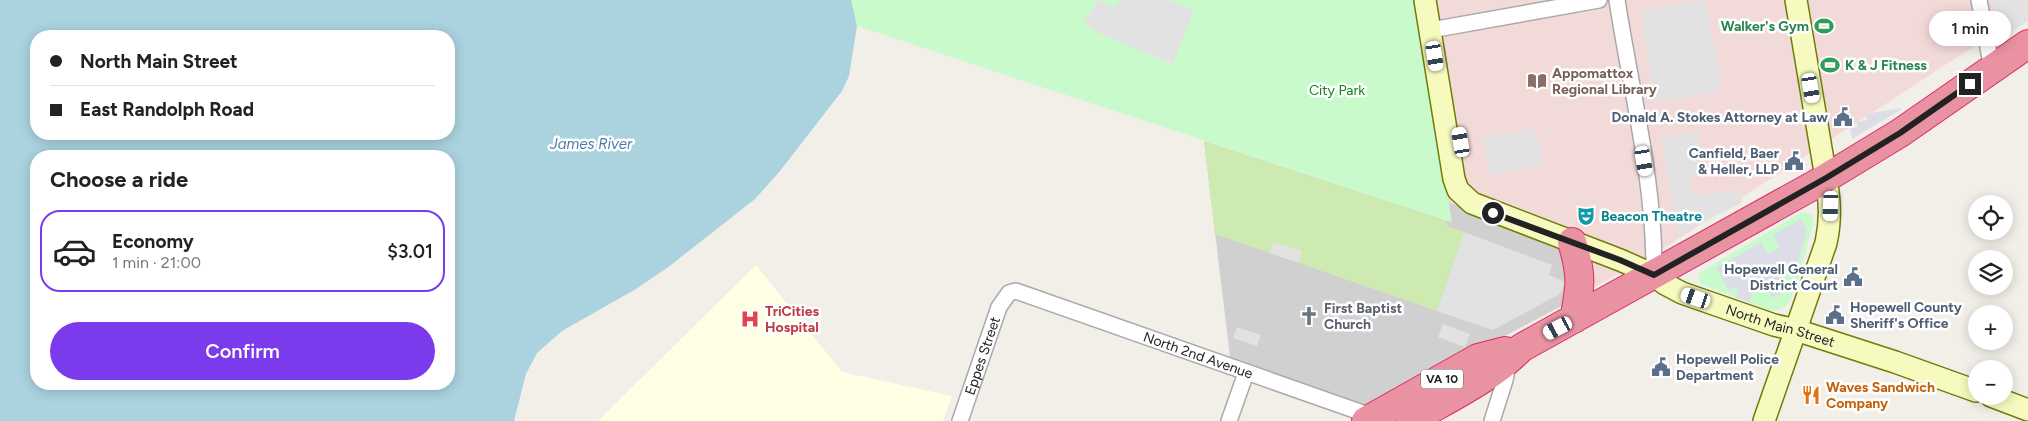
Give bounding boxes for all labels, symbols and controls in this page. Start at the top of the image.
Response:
callout: 1 min [1929,12,2011,46]
sports icon: Walker's Gym [1813,15,1835,37]
place label: Walker's Gym [1721,18,1809,35]
text: 1 min [1951,19,1989,38]
car [1425,40,1444,72]
text: North Main Street [80,50,238,73]
sports icon: K & J Fitness [1819,54,1841,76]
place label: K & J Fitness [1845,57,1927,74]
place label: Appomattox Regional Library [1552,65,1658,98]
library icon: Appomattox Regional Library [1526,70,1548,92]
car [1801,72,1820,104]
route end [1959,73,1981,95]
park label: City Park [1309,82,1365,99]
text: East Randolph Road [80,98,254,121]
public building icon: Donald A. Stokes Attorney at Law [1832,106,1854,128]
place label: Donald A. Stokes Attorney at Law [1612,109,1828,126]
car [1451,126,1470,158]
water label: James River [549,135,633,153]
car [1634,145,1653,177]
place label: Canfield, Baer & Heller, LLP [1689,145,1780,178]
public building icon: Canfield, Baer & Heller, LLP [1783,150,1805,172]
text: Choose a ride [50,166,188,193]
car [1822,191,1839,221]
map controls [1968,195,2013,405]
button: locate [1968,195,2013,240]
route start [1482,202,1504,224]
theatre icon: Beacon Theatre [1575,205,1597,227]
place label: Beacon Theatre [1601,208,1702,225]
icon: car [52,229,97,274]
text: Economy [112,230,194,253]
text: $3.01 [387,240,433,263]
button: layers [1968,250,2013,295]
text: 1 min · 21:00 [112,253,201,272]
place label: Hopewell General District Court [1724,261,1838,294]
public building icon: Hopewell General District Court [1842,266,1864,288]
car [1679,286,1712,310]
place label: Hopewell County Sheriff's Office [1850,299,1963,332]
place label: First Baptist Church [1324,300,1402,333]
street label: North Main Street [1724,300,1837,350]
place label: TriCities Hospital [765,303,819,336]
public building icon: Hopewell County Sheriff's Office [1824,304,1846,326]
church icon: First Baptist Church [1298,305,1320,327]
button: + [1968,305,2013,350]
hospital icon: TriCities Hospital [739,308,761,330]
street label: Eppes Street [961,314,1004,397]
car [1541,314,1574,342]
button: Confirm [50,322,435,380]
street label: North 2nd Avenue [1141,328,1255,382]
place label: Hopewell Police Department [1676,351,1779,384]
public building icon: Hopewell Police Department [1650,356,1672,378]
button: − [1968,360,2013,405]
road number: VA 10 [1421,369,1463,388]
place label: Waves Sandwich Company [1826,379,1935,412]
restaurant icon: Waves Sandwich Company [1800,384,1822,406]

